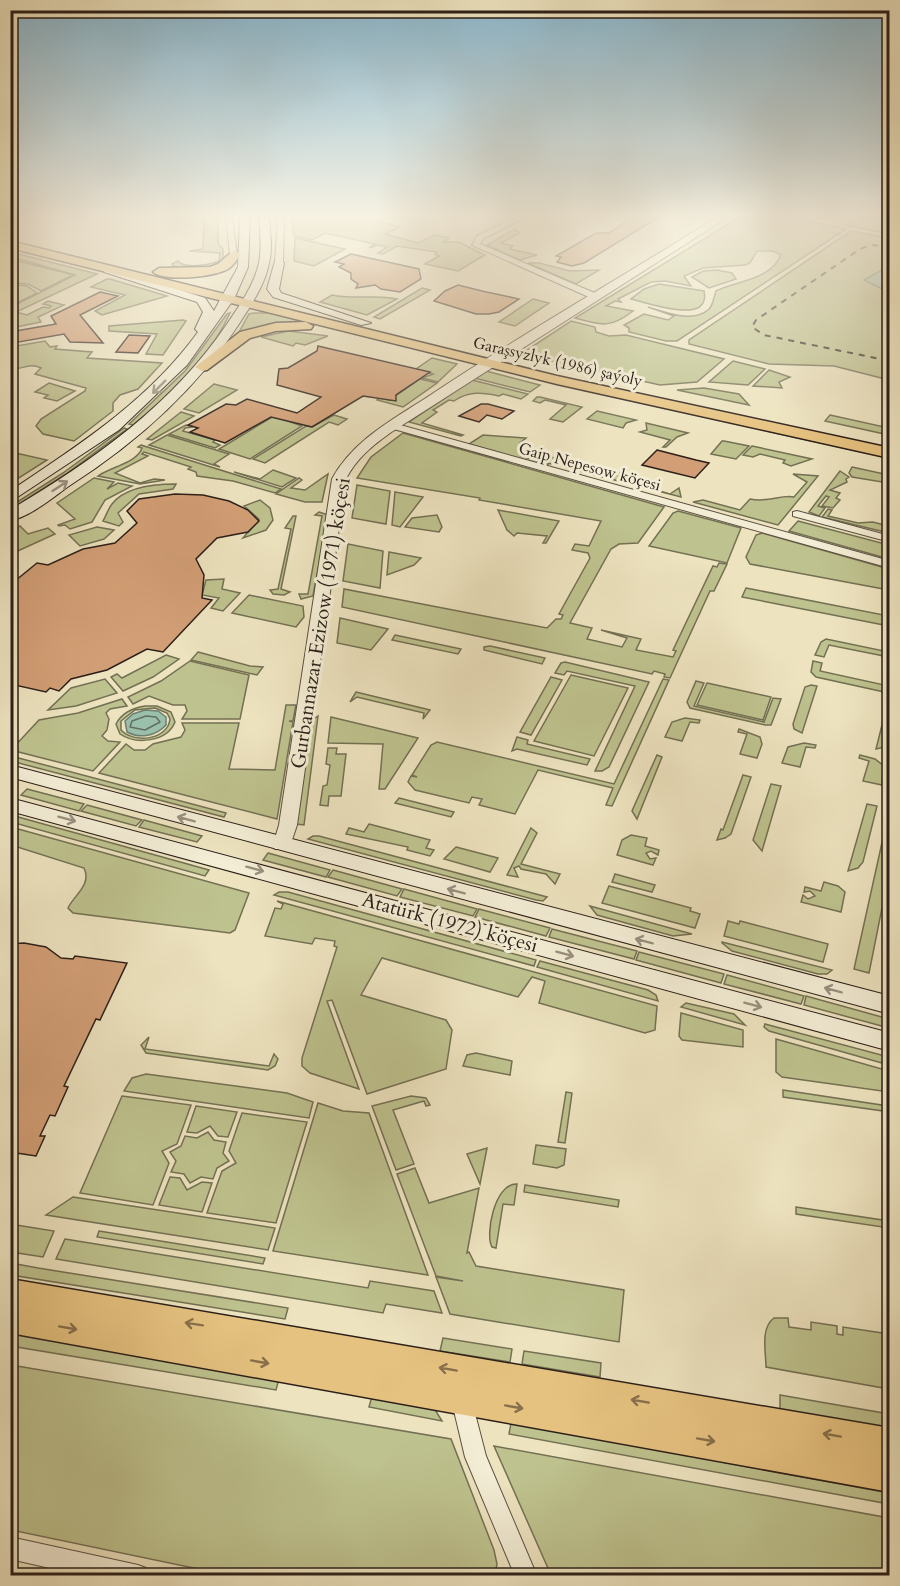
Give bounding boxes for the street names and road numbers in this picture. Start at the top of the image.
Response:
street label: Garaşsyzlyk (1986) şaýoly [471,332,645,392]
street label: Gaip Nepesow köçesi [516,437,664,497]
street label: Gurbannazar Ezizow (1971) köçesi [284,475,357,770]
street label: Atatürk (1972) köçesi [359,886,541,959]

